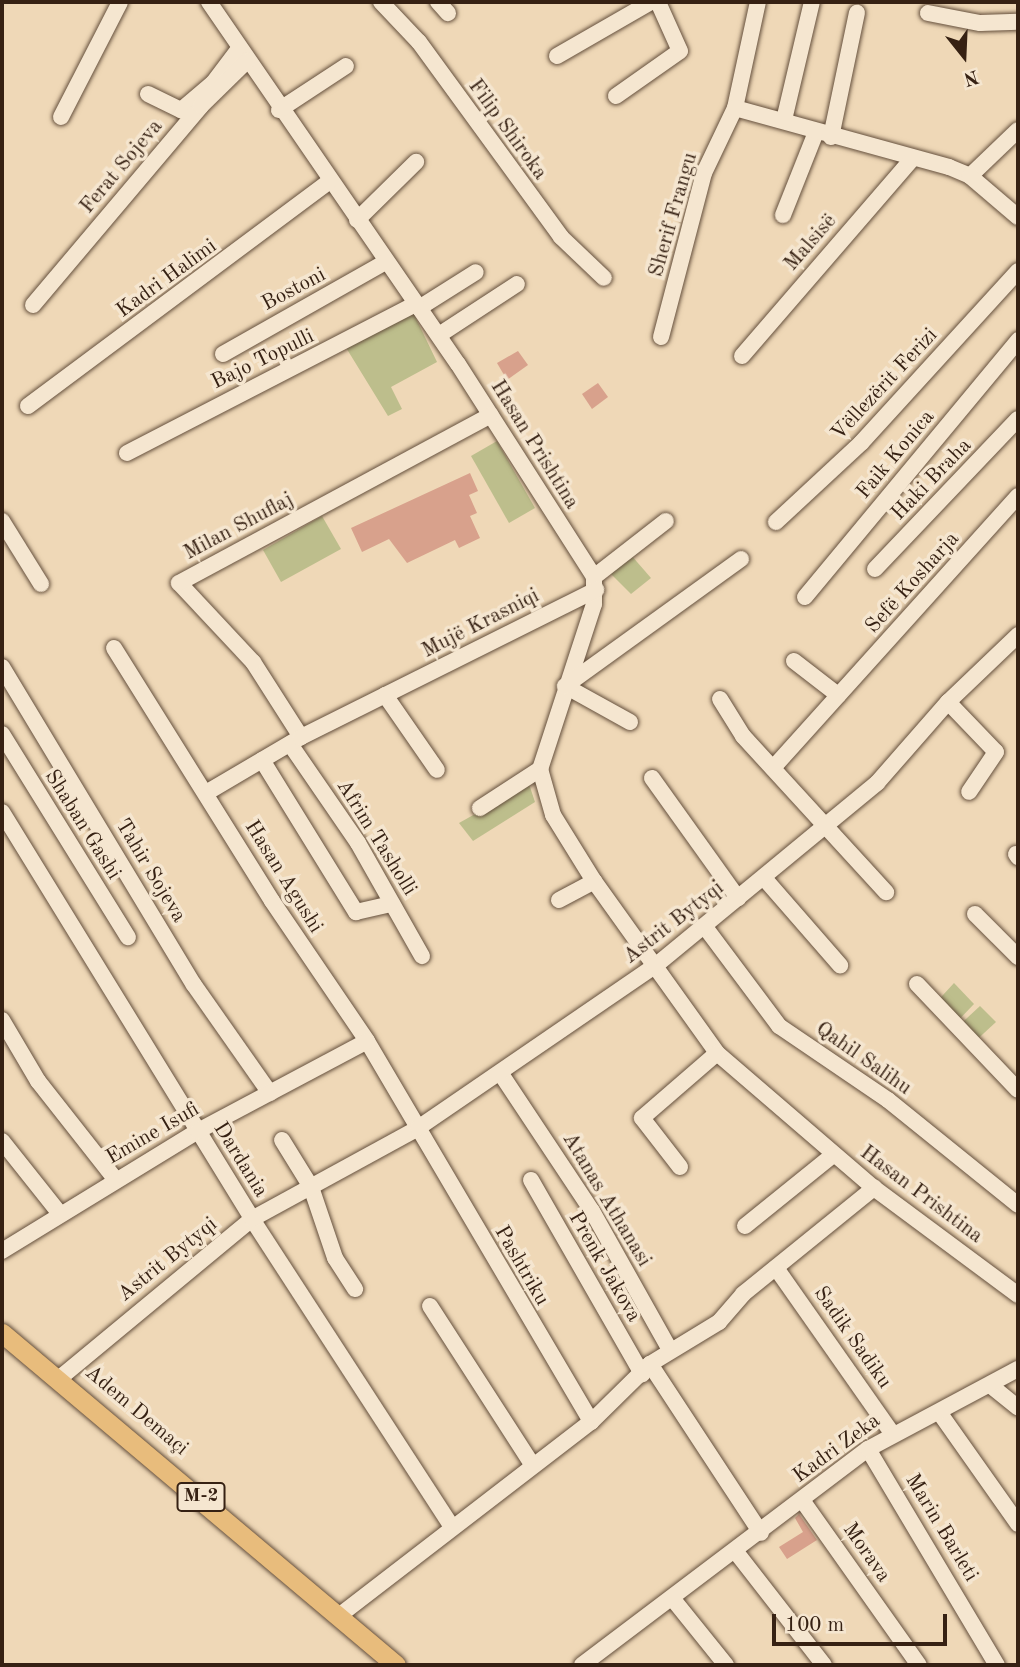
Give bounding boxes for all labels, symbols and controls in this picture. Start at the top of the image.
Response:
north arrow [929,21,999,91]
text: N [961,65,980,88]
street label: Filip Shiroka [462,75,552,185]
street label: Ferat Sojeva [75,115,169,219]
street label: Sherif Frangu [644,150,704,280]
street label: Malsisë [779,209,843,277]
street label: Kadri Halimi [112,234,222,324]
street label: Bostoni [258,263,330,317]
street label: Vëllezërit Ferizi [826,323,944,447]
street label: Bajo Topulli [208,324,318,396]
street label: Hasan Prishtina [484,376,584,514]
street label: Faik Konica [851,405,941,505]
street label: Haki Braha [887,434,977,526]
street label: Milan Shuflaj [180,488,298,566]
street label: Sefë Kosharja [861,527,965,639]
street label: Mujë Krasniqi [418,584,544,664]
street label: Shaban Gashi [38,765,126,885]
street label: Afrim Tasholli [330,775,422,901]
street label: Tahir Sojeva [109,815,191,927]
street label: Hasan Agushi [238,816,328,938]
street label: Astrit Bytyqi [619,876,729,970]
street label: Qahil Salihu [810,1017,916,1101]
street label: Emine Isufi [102,1097,204,1171]
street label: Dardania [207,1118,273,1202]
street label: Atanas Athanasi [556,1128,656,1272]
street label: Hasan Prishtina [855,1141,987,1249]
street label: Prenk Jakova [562,1207,646,1327]
street label: Astrit Bytyqi [113,1212,223,1308]
street label: Pashtriku [488,1222,554,1310]
street label: Sadik Sadiku [808,1282,896,1394]
street label: Adem Demaçi [79,1360,193,1462]
street label: Kadri Zeka [788,1409,886,1489]
street label: Marin Barleti [899,1470,983,1586]
road number: M-2 [176,1482,226,1512]
street label: Morava [836,1518,896,1588]
scale bar [775,1600,950,1644]
text: 100 m [785,1615,844,1636]

